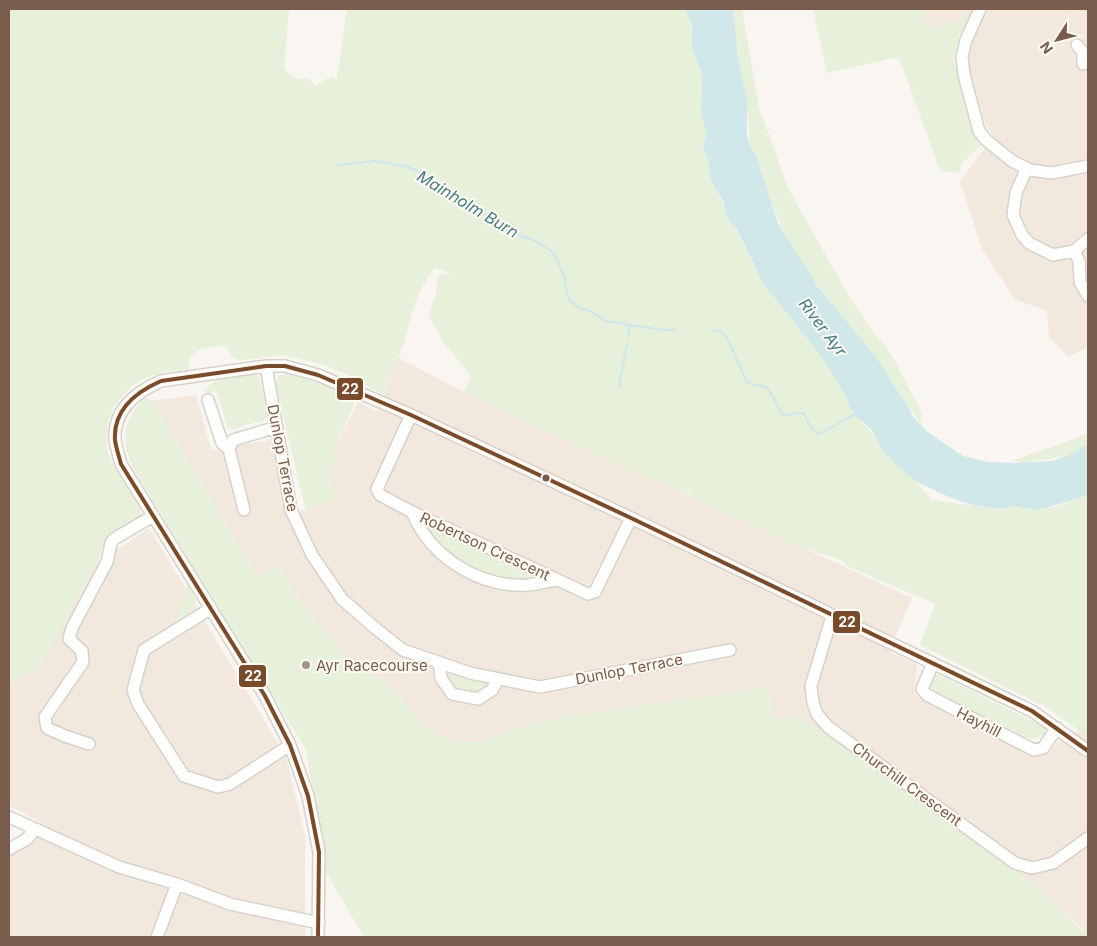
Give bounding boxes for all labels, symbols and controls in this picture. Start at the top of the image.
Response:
north arrow [1032,15,1082,65]
text: N [1036,39,1056,57]
water label: Mainholm Burn [414,166,522,242]
water label: River Ayr [795,294,852,361]
line badge: 22 [336,377,364,401]
text: 22 [341,380,359,397]
street label: Dunlop Terrace [263,403,303,513]
unlabelled marker [541,473,551,483]
street label: Robertson Crescent [417,508,553,584]
line badge: 22 [832,610,861,634]
text: 22 [838,613,856,630]
street label: Dunlop Terrace [574,649,684,689]
place label: Ayr Racecourse [316,656,428,675]
marker: Ayr Racecourse [300,659,312,671]
line badge: 22 [238,664,267,688]
text: 22 [244,667,262,684]
street label: Hayhill [953,703,1005,741]
street label: Churchill Crescent [849,738,966,830]

